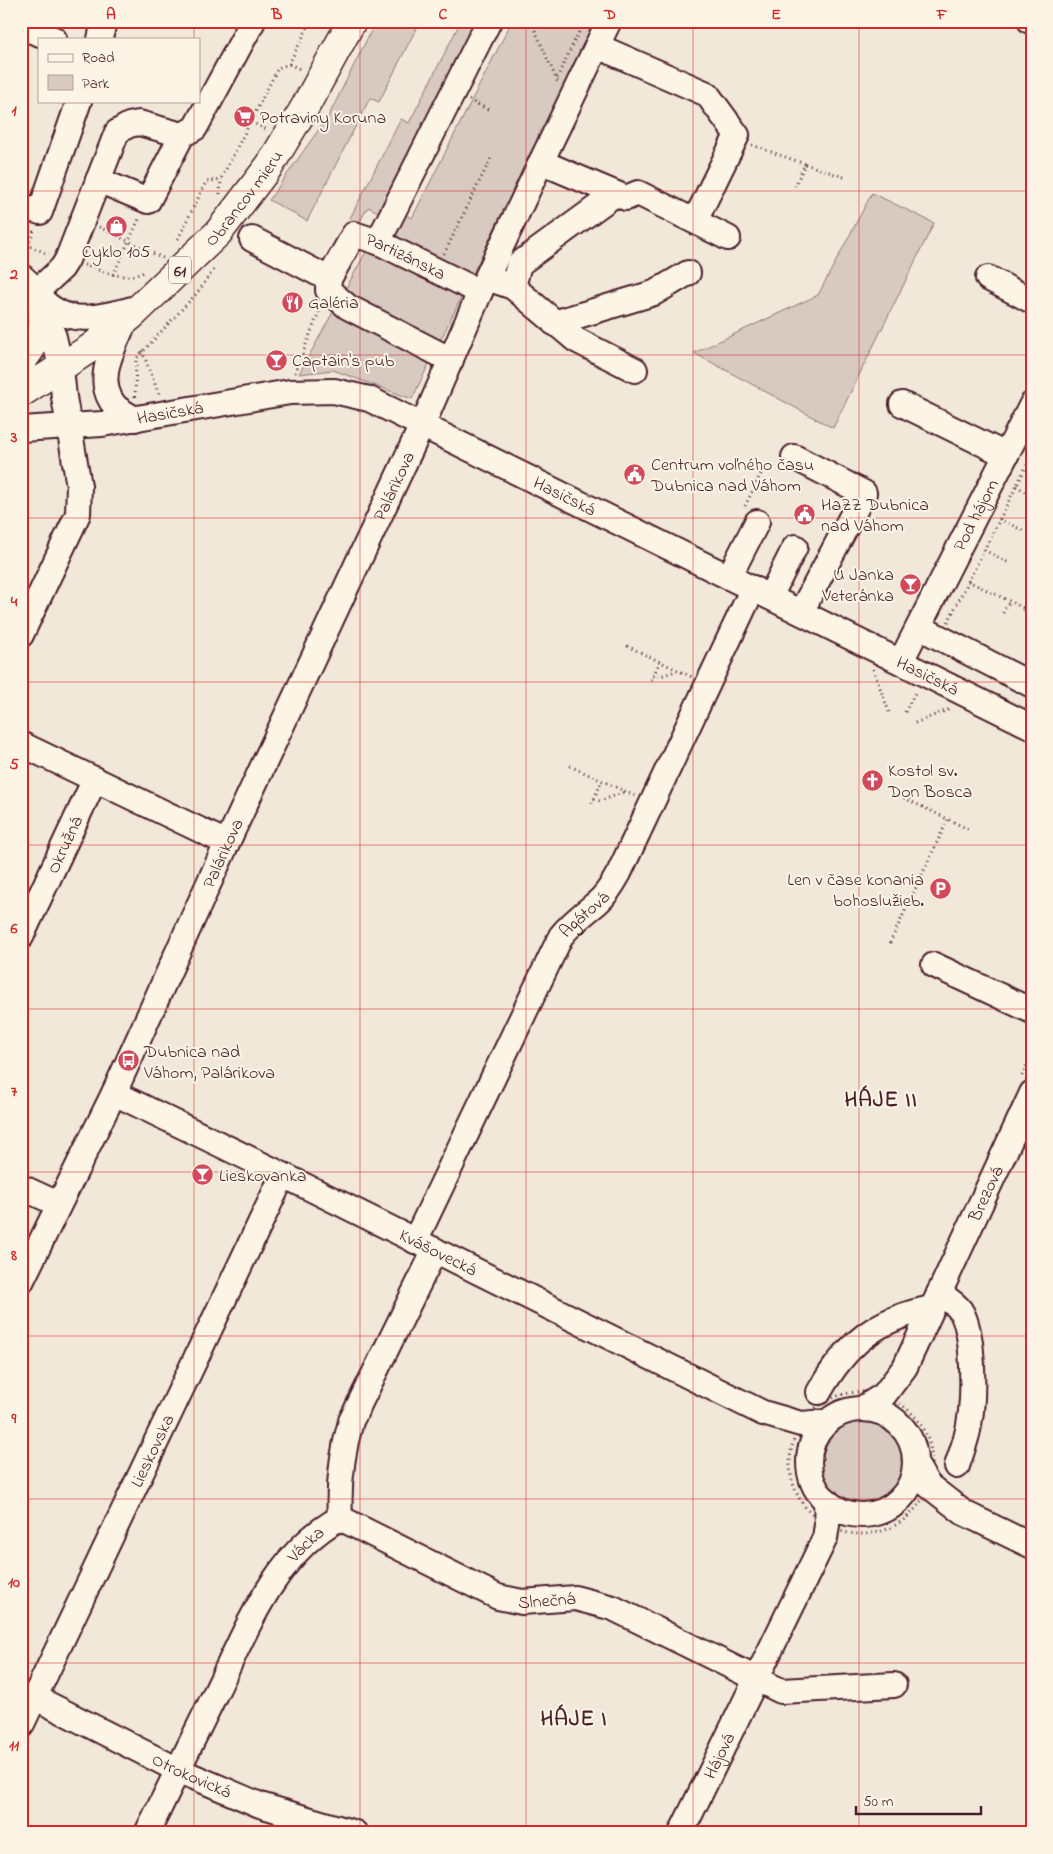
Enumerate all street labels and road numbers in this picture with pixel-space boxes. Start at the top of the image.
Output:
street label: Obrancov mieru [200,146,291,254]
street label: Partizánska [362,228,450,288]
road number: 61 [169,256,191,284]
street label: Hasičská [135,396,205,433]
street label: Palárikova [368,448,423,526]
street label: Hasičská [528,471,599,524]
street label: Pod hájom [948,475,1007,556]
street label: Hasičská [891,651,962,704]
street label: Okružná [41,812,91,879]
street label: Palárikova [197,815,252,893]
street label: Agátová [554,886,617,944]
street label: Brezová [963,1162,1011,1227]
street label: Kvášovecká [394,1223,481,1284]
street label: Lieskovska [125,1411,182,1492]
street label: Vácka [281,1521,331,1570]
street label: Slnečná [517,1587,577,1617]
street label: Hájová [698,1729,743,1784]
street label: Otrokovická [147,1748,235,1806]

